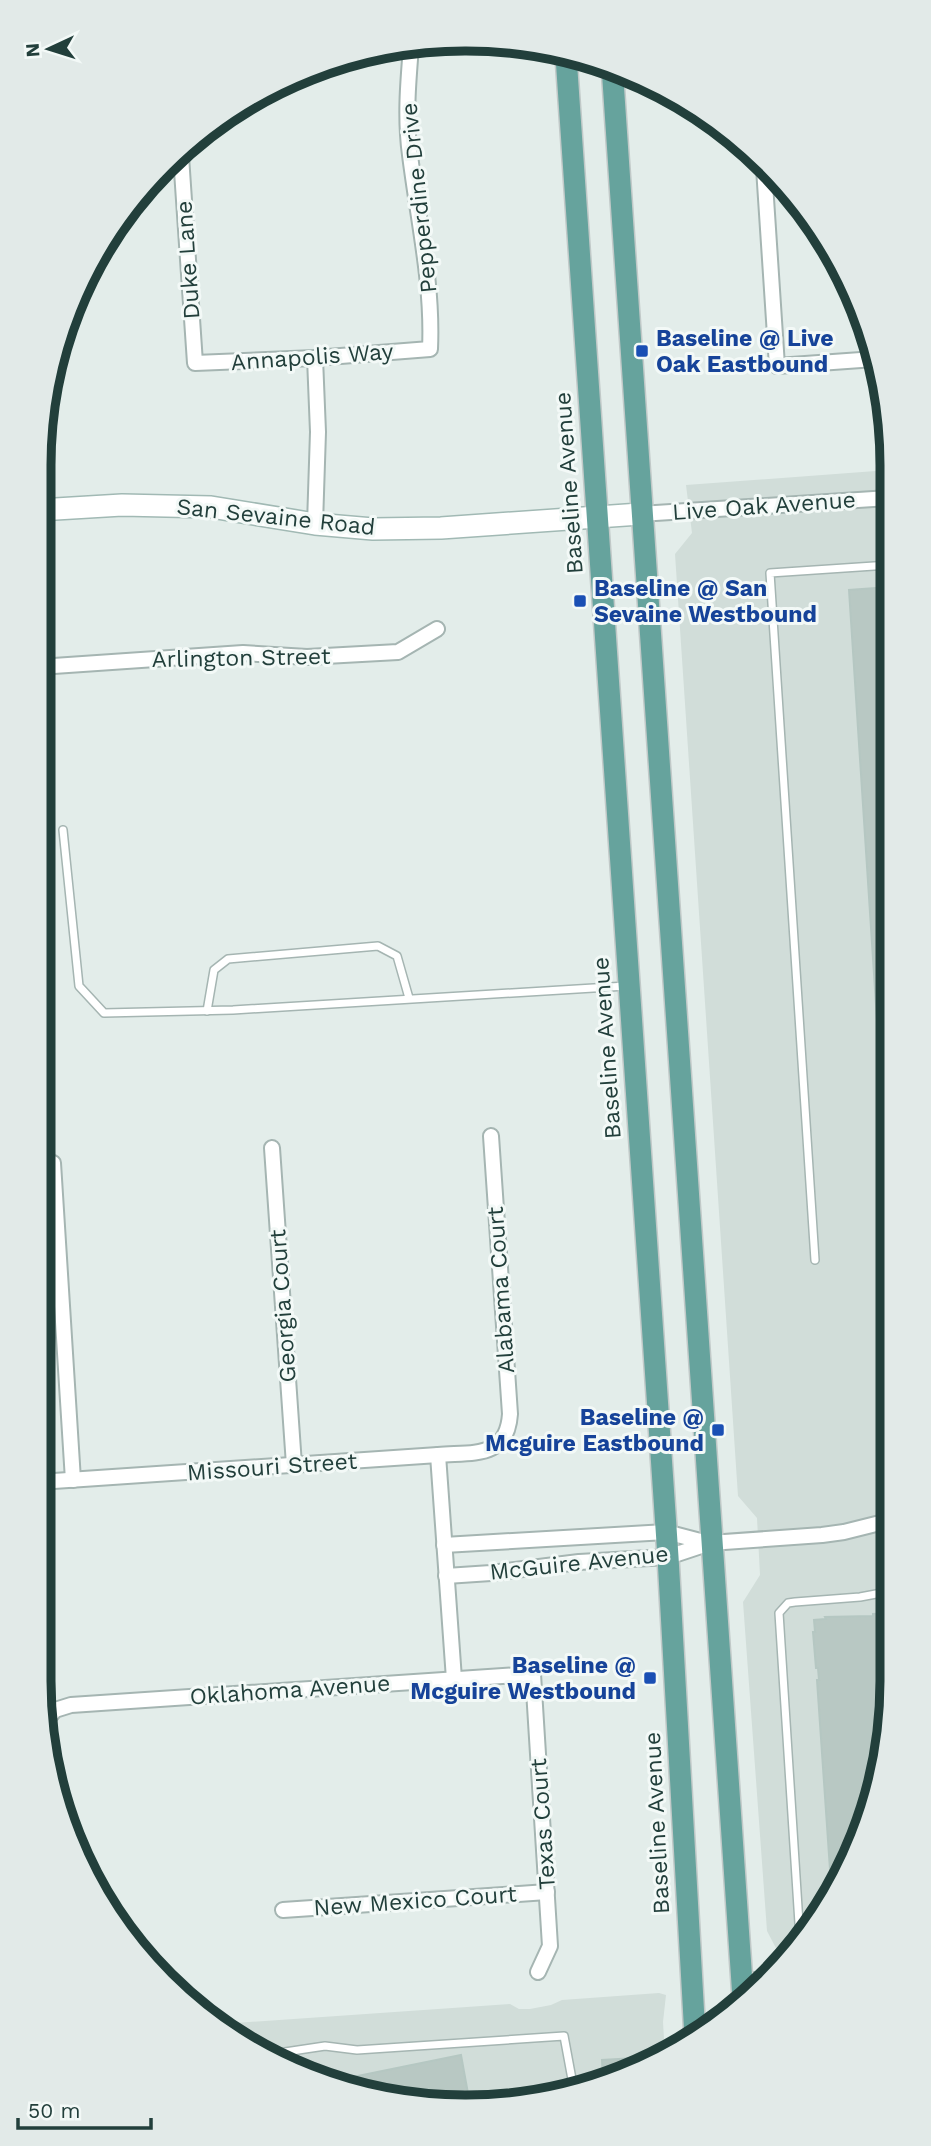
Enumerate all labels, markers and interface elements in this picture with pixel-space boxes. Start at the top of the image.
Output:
north arrow [14,14,84,84]
text: N [21,42,45,58]
street label: Pepperdine Drive [396,101,442,295]
street label: Duke Lane [170,200,206,320]
place label: Baseline @ Live Oak Eastbound [656,325,833,378]
street label: Annapolis Way [230,338,394,376]
marker: Baseline @ Live Oak Eastbound [634,343,650,359]
street label: Baseline Avenue [549,391,589,575]
street label: Live Oak Avenue [671,486,857,526]
street label: San Sevaine Road [175,493,377,541]
place label: Baseline @ San Sevaine Westbound [594,575,817,628]
marker: Baseline @ San Sevaine Westbound [572,593,588,609]
street label: Arlington Street [151,643,331,673]
street label: Baseline Avenue [587,956,627,1140]
street label: Alabama Court [482,1205,520,1374]
street label: Georgia Court [264,1228,302,1383]
place label: Baseline @ Mcguire Eastbound [485,1404,704,1457]
marker: Baseline @ Mcguire Eastbound [710,1422,726,1438]
street label: Missouri Street [186,1448,358,1486]
street label: McGuire Avenue [488,1540,670,1586]
place label: Baseline @ Mcguire Westbound [410,1652,636,1705]
street label: Oklahoma Avenue [189,1670,391,1710]
marker: Baseline @ Mcguire Westbound [642,1670,658,1686]
street label: Baseline Avenue [639,1731,675,1915]
street label: Texas Court [525,1757,561,1890]
street label: New Mexico Court [313,1880,518,1922]
scale bar [18,2086,150,2130]
text: 50 m [28,2098,80,2123]

